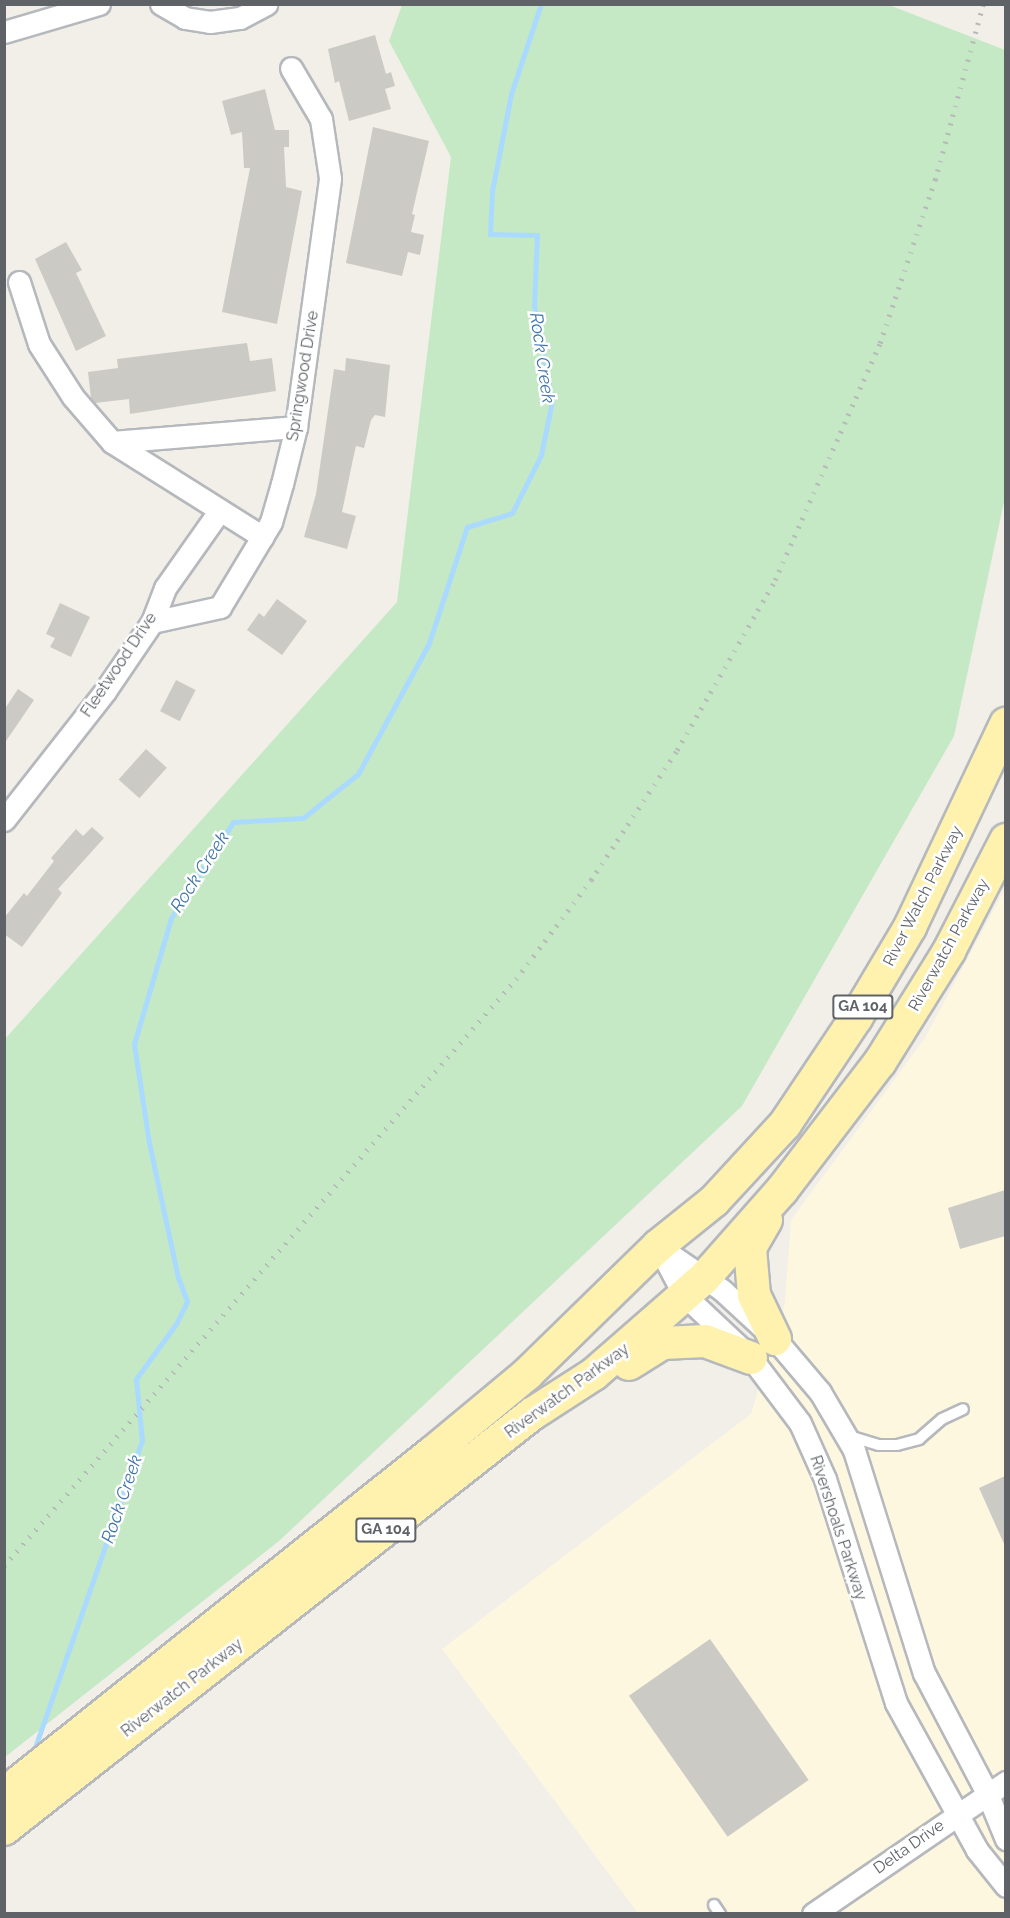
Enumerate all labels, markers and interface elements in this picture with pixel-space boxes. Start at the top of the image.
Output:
street label: Springwood Drive [283,309,323,443]
water label: Rock Creek [525,311,559,405]
street label: Fleetwood Drive [77,609,161,721]
street label: River Watch Parkway [879,822,967,970]
water label: Rock Creek [166,828,234,916]
street label: Riverwatch Parkway [905,875,993,1015]
road number: GA 104 [832,995,894,1019]
street label: Riverwatch Parkway [501,1340,633,1442]
water label: Rock Creek [97,1452,147,1546]
street label: Rivershoals Parkway [806,1453,870,1603]
road number: GA 104 [354,1518,418,1542]
street label: Riverwatch Parkway [118,1635,246,1741]
street label: Delta Drive [870,1816,948,1878]

